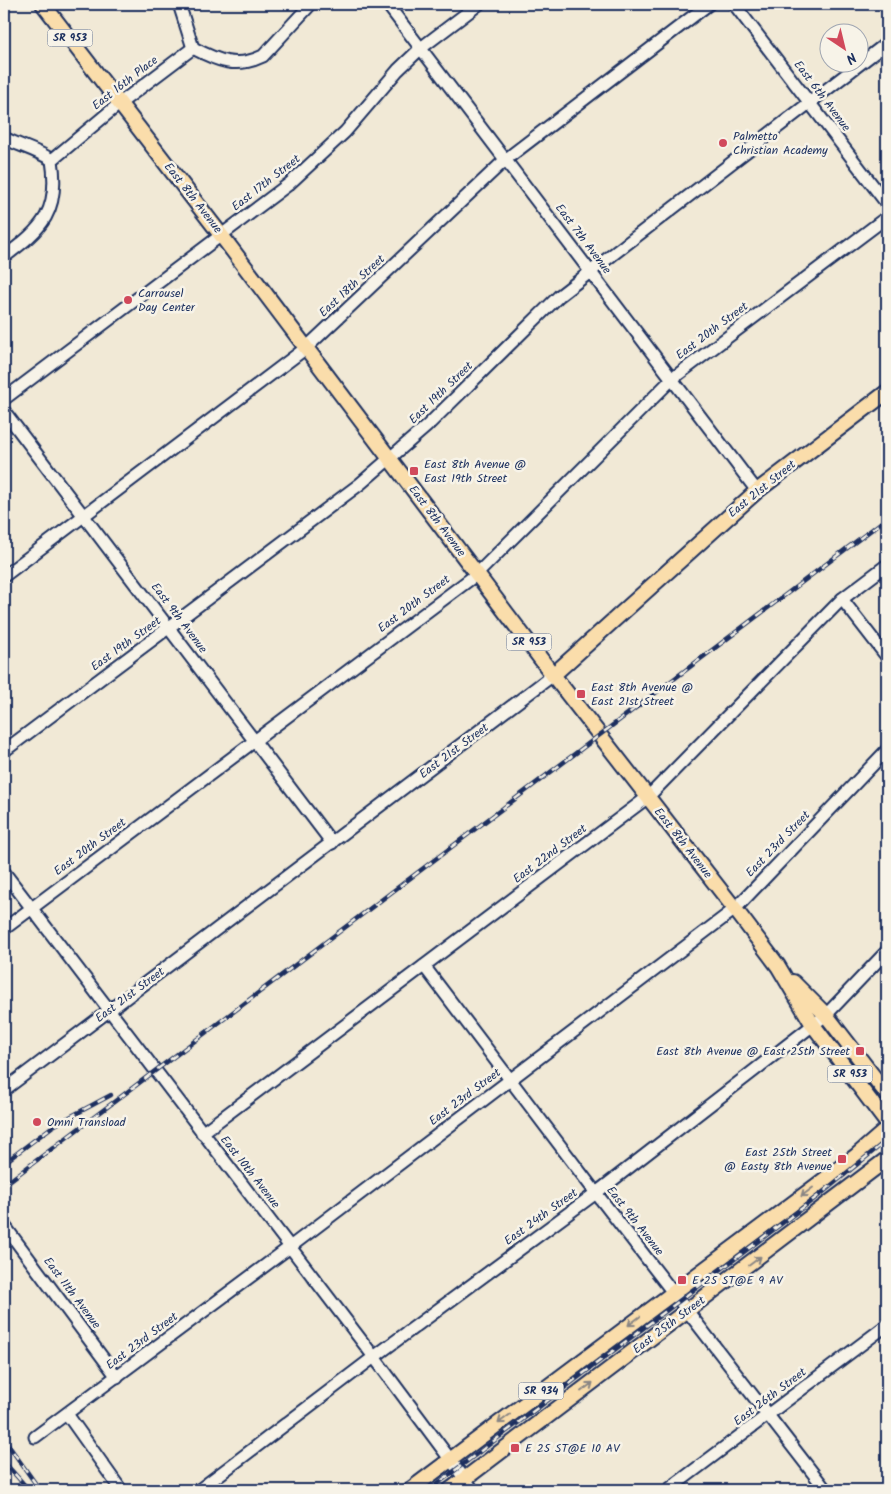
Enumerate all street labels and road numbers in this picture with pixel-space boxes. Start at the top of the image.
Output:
road number: SR 953 [48,29,92,46]
street label: East 16th Place [88,51,163,115]
street label: East 6th Avenue [789,56,856,136]
street label: East 17th Street [228,150,305,216]
street label: East 8th Avenue [159,158,227,238]
street label: East 7th Avenue [550,200,616,279]
street label: East 18th Street [315,250,390,322]
street label: East 20th Street [672,297,753,365]
street label: East 19th Street [404,357,478,429]
street label: East 21st Street [724,455,800,522]
street label: East 8th Avenue [404,481,471,561]
street label: East 20th Street [374,570,455,638]
street label: East 9th Avenue [146,579,212,658]
street label: East 19th Street [87,612,166,676]
road number: SR 953 [506,634,552,650]
street label: East 21st Street [415,718,493,784]
street label: East 8th Avenue [649,803,717,883]
street label: East 23rd Street [741,806,815,882]
street label: East 20th Street [50,813,131,881]
street label: East 22nd Street [509,819,591,888]
street label: East 21st Street [91,962,169,1028]
street label: East 23rd Street [425,1063,505,1131]
road number: SR 953 [828,1066,872,1082]
street label: East 10th Avenue [215,1131,285,1213]
street label: East 9th Avenue [602,1182,669,1261]
street label: East 24th Street [500,1184,582,1250]
street label: East 11th Avenue [39,1253,106,1334]
street label: East 25th Street [629,1291,710,1359]
street label: East 23rd Street [102,1307,182,1375]
street label: East 26th Street [729,1363,811,1431]
road number: SR 934 [518,1382,564,1400]

